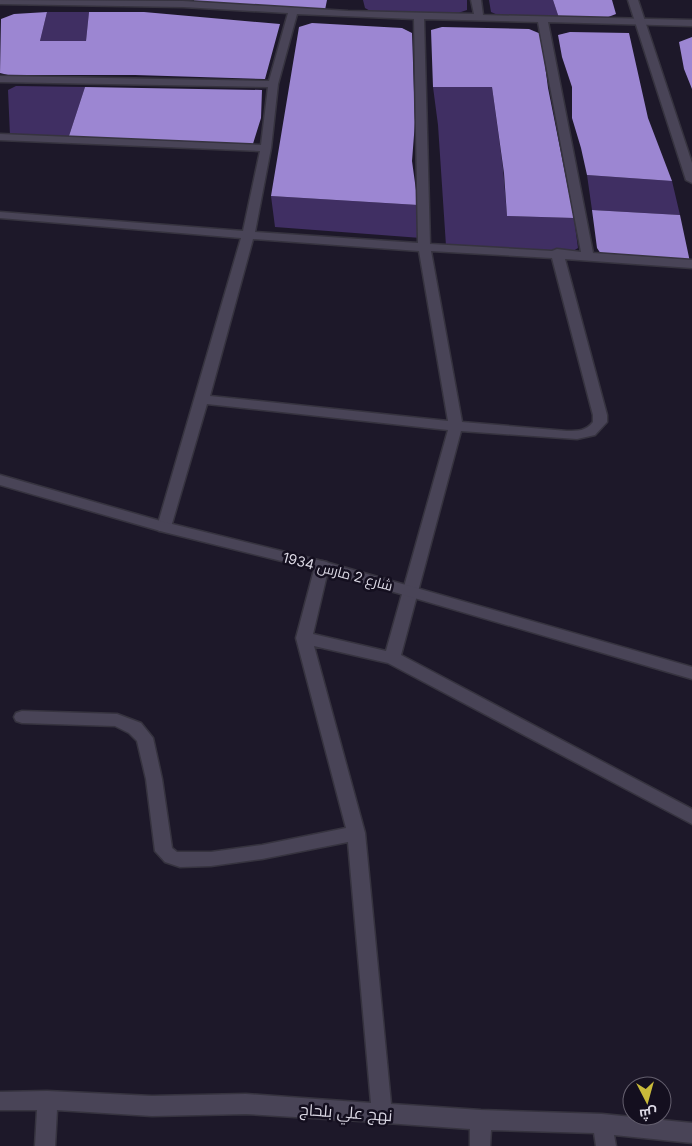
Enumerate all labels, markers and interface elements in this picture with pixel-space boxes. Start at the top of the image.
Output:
street label: شارع 2 مارس 1934 [281,548,395,595]
north arrow [622,1076,672,1126]
street label: نهج علي بلحاج [299,1099,393,1129]
text: ش [638,1104,658,1124]

